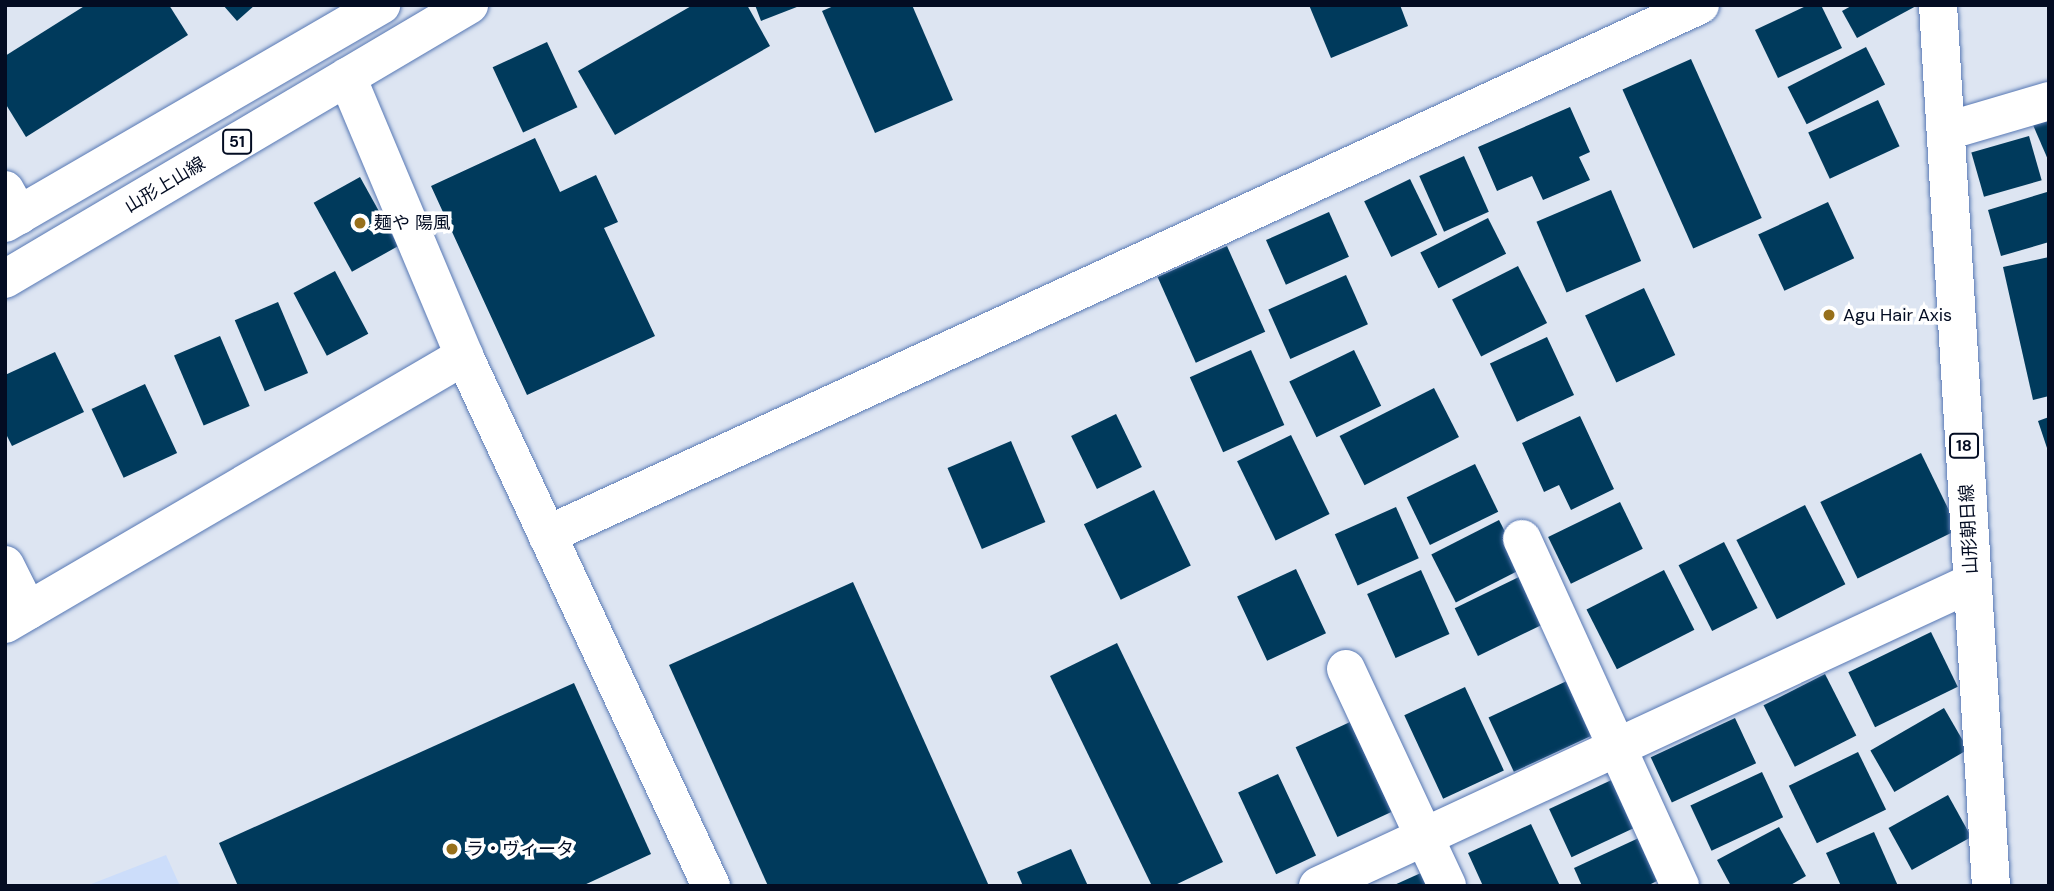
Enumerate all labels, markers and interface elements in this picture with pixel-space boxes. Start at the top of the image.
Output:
road number: 51 [221,130,253,154]
street label: 山形上山線 [121,153,209,217]
place label: 麺や 陽風 [374,212,451,234]
marker: 麺や 陽風 [352,215,368,231]
place label: Agu Hair Axis [1843,304,1952,326]
marker: Agu Hair Axis [1821,307,1837,323]
road number: 18 [1948,434,1980,458]
street label: 山形朝日線 [1956,483,1982,575]
place label: ラ・ヴィータ [466,838,574,860]
marker: ラ・ヴィータ [444,841,460,857]

